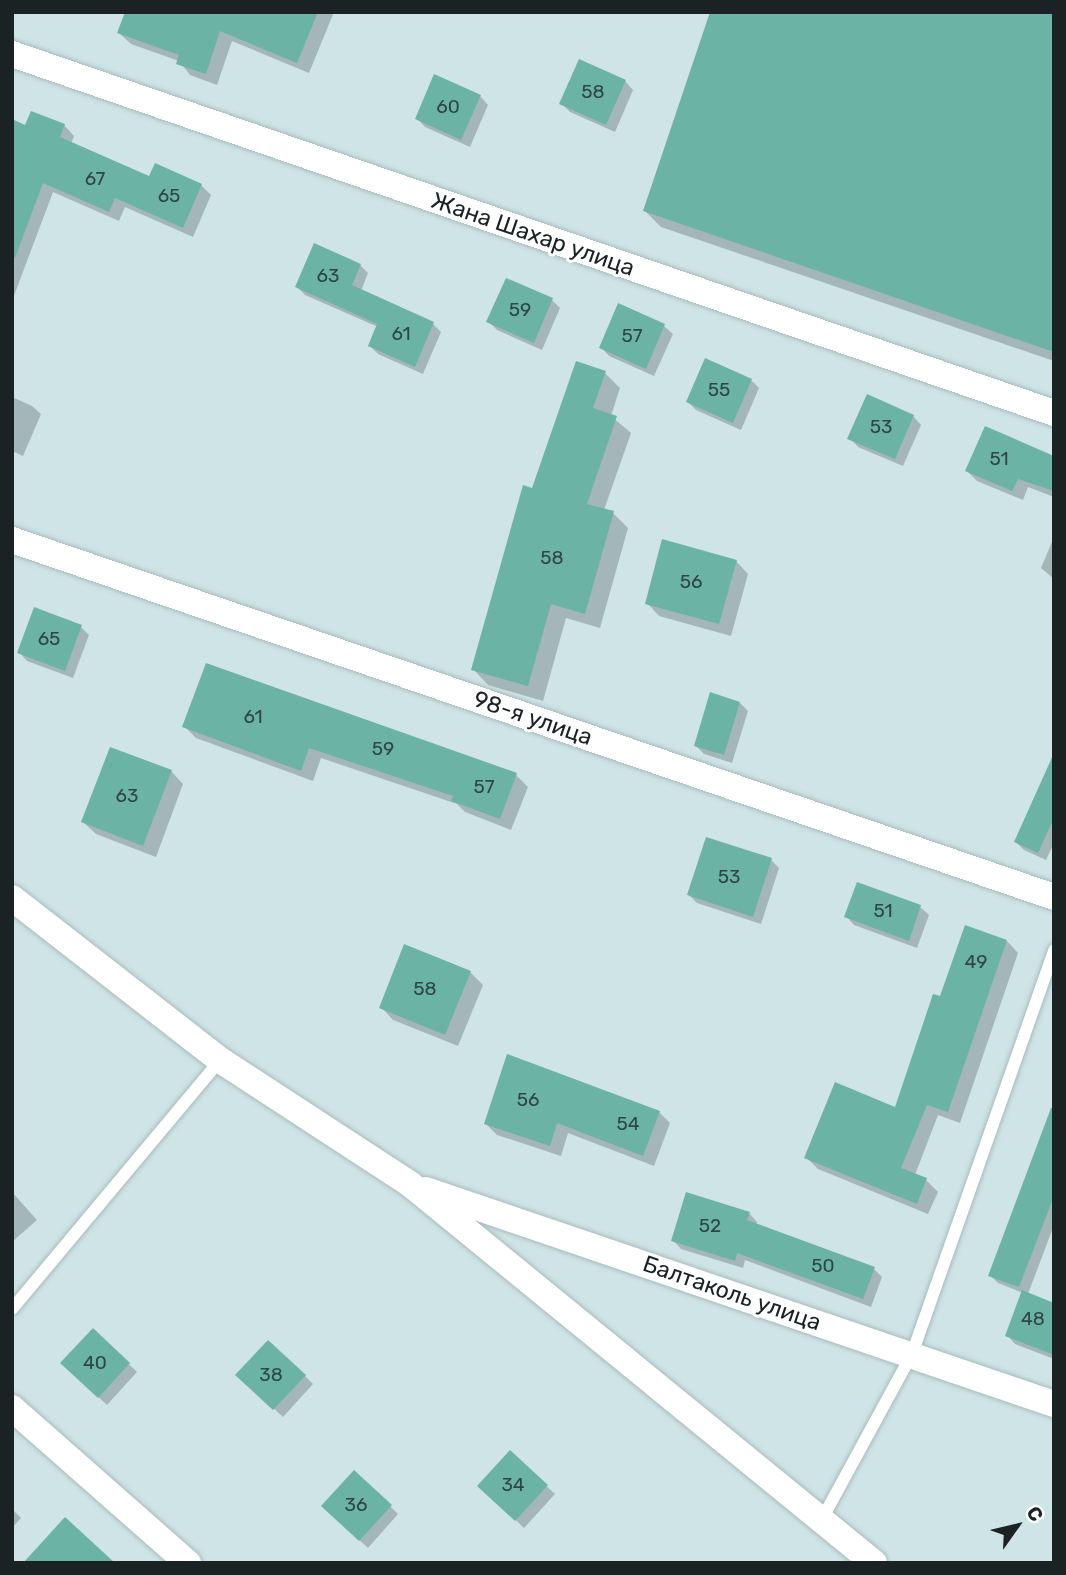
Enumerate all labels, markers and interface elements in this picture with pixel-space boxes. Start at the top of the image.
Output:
house number: 58 [581,81,605,103]
house number: 60 [436,96,460,118]
house number: 67 [85,168,105,190]
house number: 65 [158,185,180,207]
street label: Жана Шахар улица [428,186,638,282]
house number: 63 [317,265,339,287]
house number: 59 [509,299,531,321]
house number: 61 [391,323,411,345]
house number: 57 [621,325,643,347]
house number: 55 [708,379,730,401]
house number: 53 [870,416,892,438]
house number: 51 [989,448,1009,470]
house number: 58 [540,547,564,569]
house number: 56 [680,571,702,593]
house number: 65 [38,628,60,650]
street label: 98-я улица [470,685,596,751]
house number: 61 [243,706,263,728]
house number: 59 [372,738,394,760]
house number: 57 [473,776,495,798]
house number: 63 [116,785,138,807]
house number: 53 [718,866,740,888]
house number: 51 [873,900,893,922]
house number: 49 [965,951,987,973]
house number: 58 [413,978,437,1000]
house number: 56 [517,1089,539,1111]
house number: 54 [616,1113,640,1135]
house number: 52 [699,1215,721,1237]
street label: Балтаколь улица [639,1250,825,1336]
house number: 50 [811,1255,835,1277]
house number: 48 [1021,1308,1045,1330]
house number: 40 [83,1352,107,1374]
house number: 38 [259,1364,283,1386]
house number: 34 [501,1474,525,1496]
north arrow [982,1491,1052,1561]
house number: 36 [345,1494,367,1516]
text: С [1022,1502,1048,1526]

